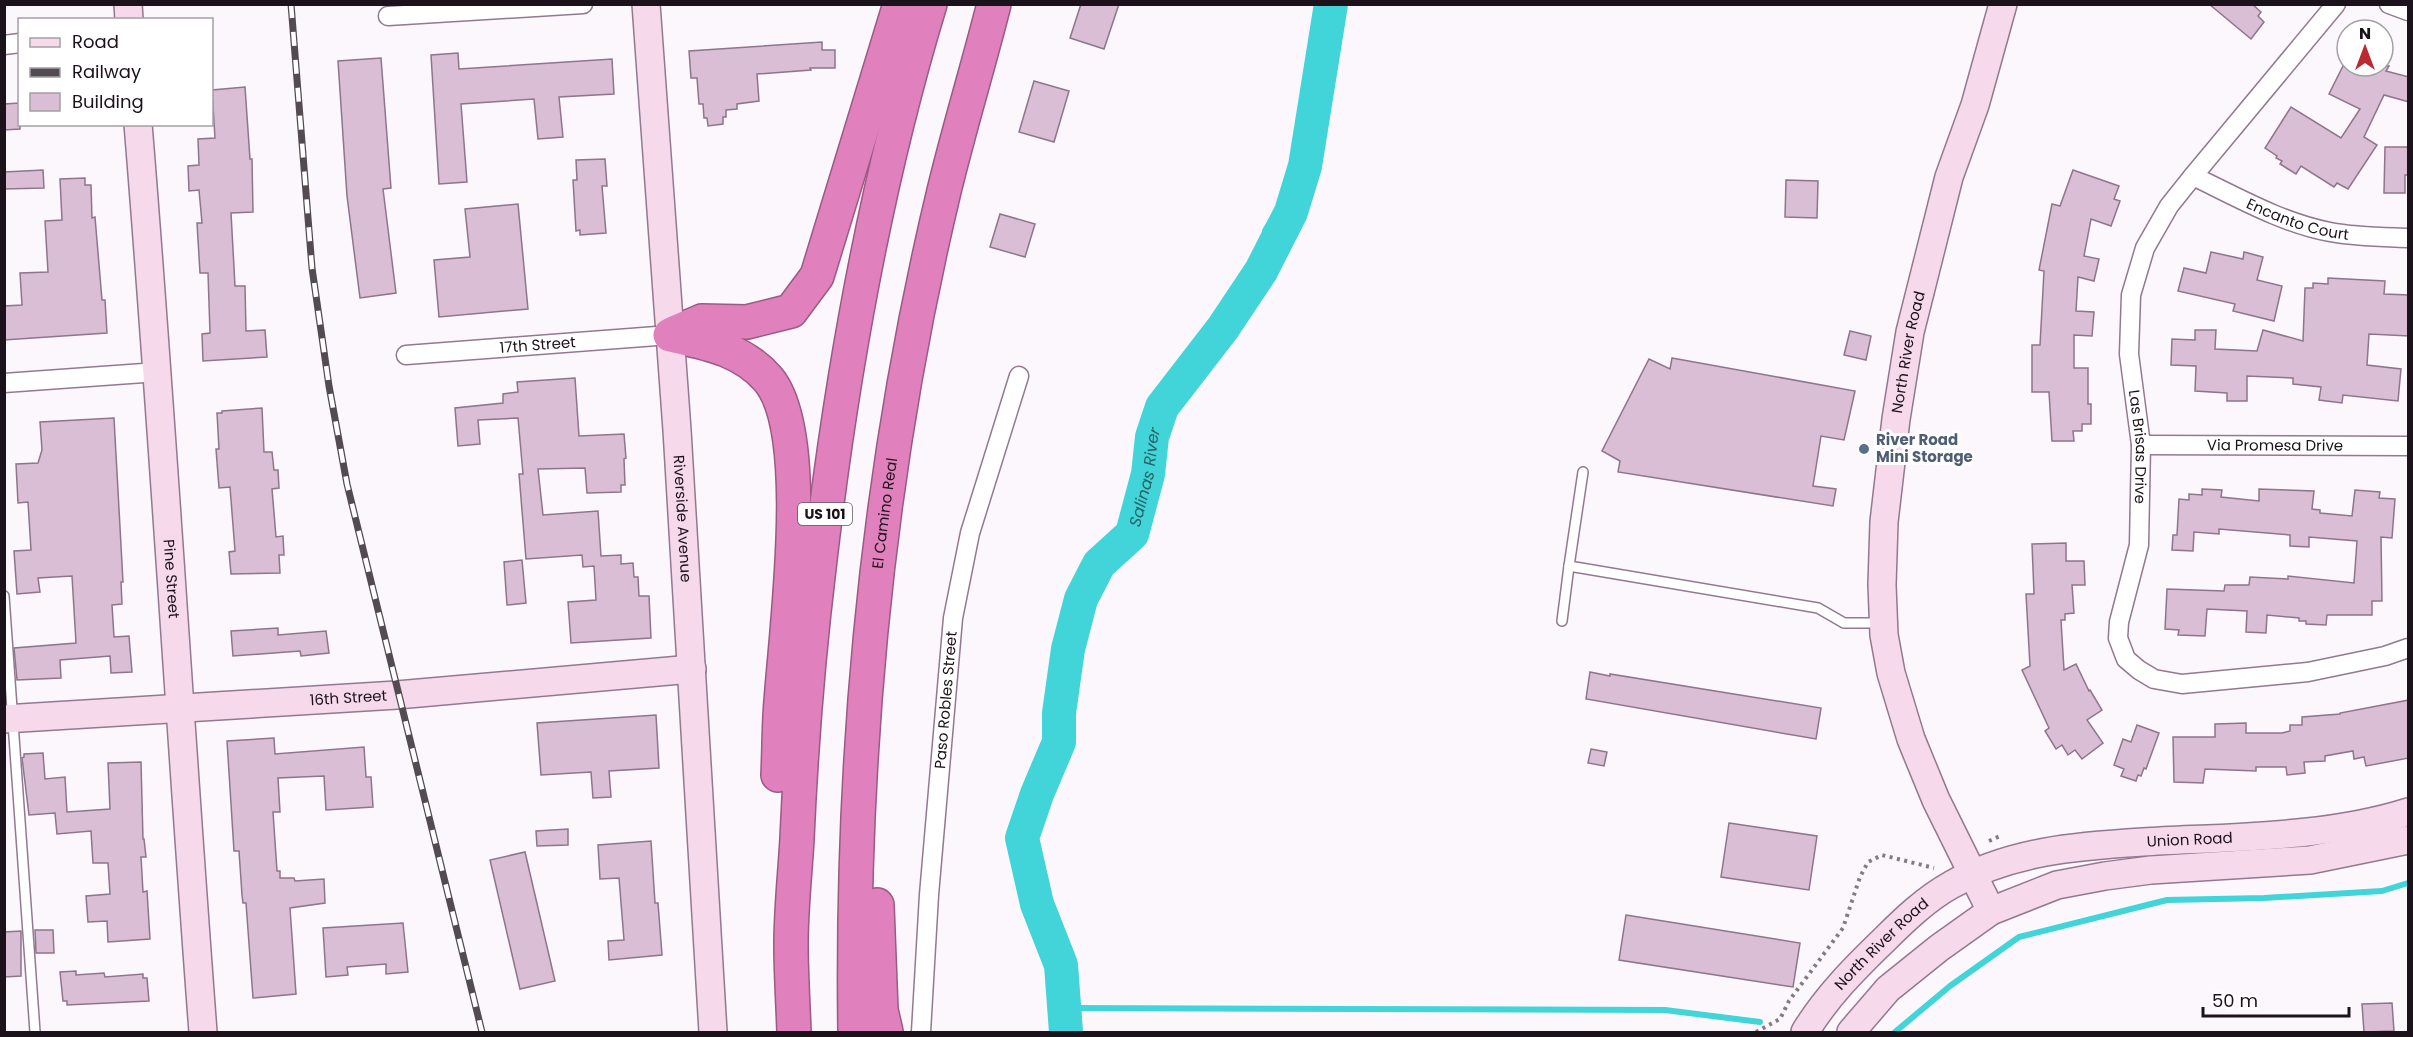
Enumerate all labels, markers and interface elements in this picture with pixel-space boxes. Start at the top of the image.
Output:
legend [18,18,213,126]
north arrow [2335,18,2395,78]
text: N [2359,22,2371,45]
text: Road [72,29,119,54]
text: Railway [72,59,141,84]
text: Building [72,89,144,114]
street label: Encanto Court [2243,193,2350,245]
street label: North River Road [1886,289,1930,415]
street label: 17th Street [499,331,576,358]
street label: Las Brisas Drive [2124,388,2152,504]
water label: Salinas River [1123,424,1167,529]
place label: River Road Mini Storage [1876,429,1973,467]
street label: Via Promesa Drive [2207,434,2343,456]
marker: River Road Mini Storage [1857,442,1871,456]
street label: Riverside Avenue [669,454,697,583]
street label: El Camino Real [867,456,902,570]
road number: US 101 [798,503,852,525]
street label: Pine Street [159,538,185,619]
street label: Paso Robles Street [929,630,962,770]
street label: 16th Street [309,685,388,710]
street label: Union Road [2146,827,2233,852]
street label: North River Road [1829,893,1933,994]
scale bar [2203,980,2348,1018]
text: 50 m [2212,988,2258,1013]

